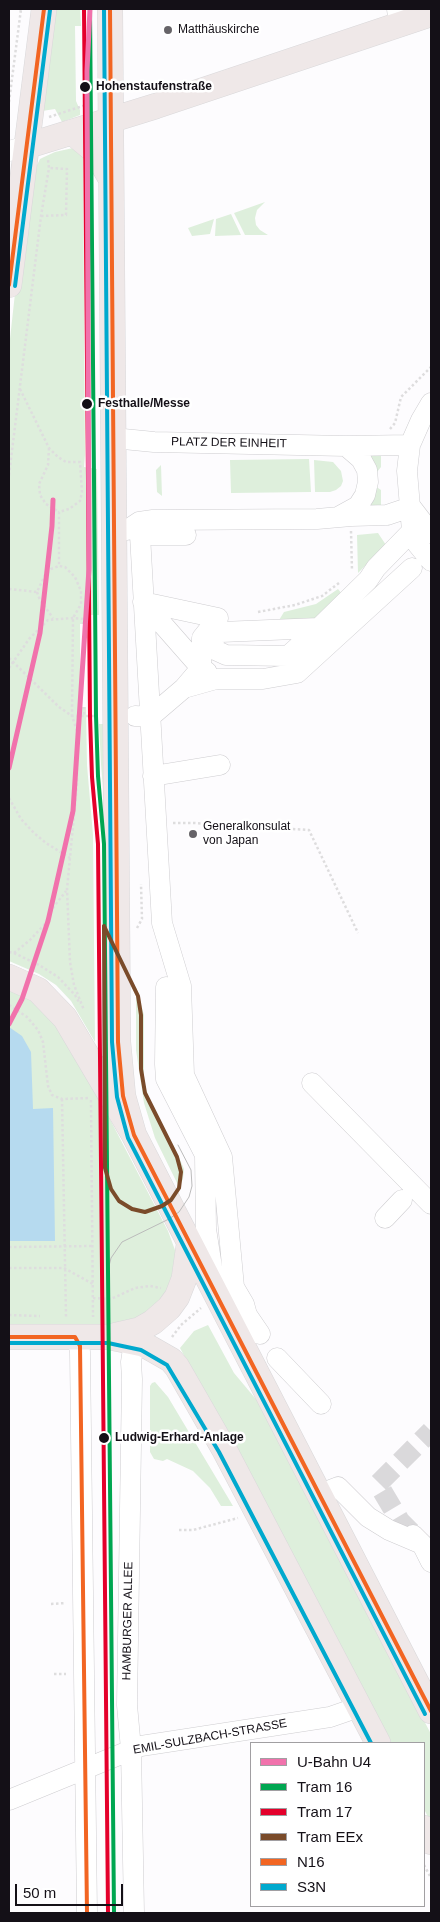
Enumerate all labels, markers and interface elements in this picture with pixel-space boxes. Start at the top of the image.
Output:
place label: Matthäuskirche [178,23,259,37]
marker: Matthäuskirche [162,24,174,36]
marker: Hohenstaufenstraße [78,80,92,94]
place label: Hohenstaufenstraße [96,80,212,94]
marker: Festhalle/Messe [80,397,94,411]
place label: Festhalle/Messe [98,397,190,411]
street label: PLATZ DER EINHEIT [171,435,287,451]
place label: Generalkonsulat von Japan [203,820,290,848]
marker: Generalkonsulat von Japan [187,828,199,840]
marker: Ludwig-Erhard-Anlage [97,1431,111,1445]
place label: Ludwig-Erhard-Anlage [115,1431,244,1445]
street label: HAMBURGER ALLEE [120,1562,136,1680]
street label: EMIL-SULZBACH-STRASSE [132,1716,288,1758]
legend [250,1742,425,1907]
text: U-Bahn U4 [297,1753,371,1770]
text: Tram 16 [297,1778,352,1795]
text: Tram 17 [297,1803,352,1820]
text: Tram EEx [297,1828,363,1845]
text: N16 [297,1853,325,1870]
scale bar [18,1874,125,1906]
text: S3N [297,1878,326,1895]
text: 50 m [23,1884,56,1901]

